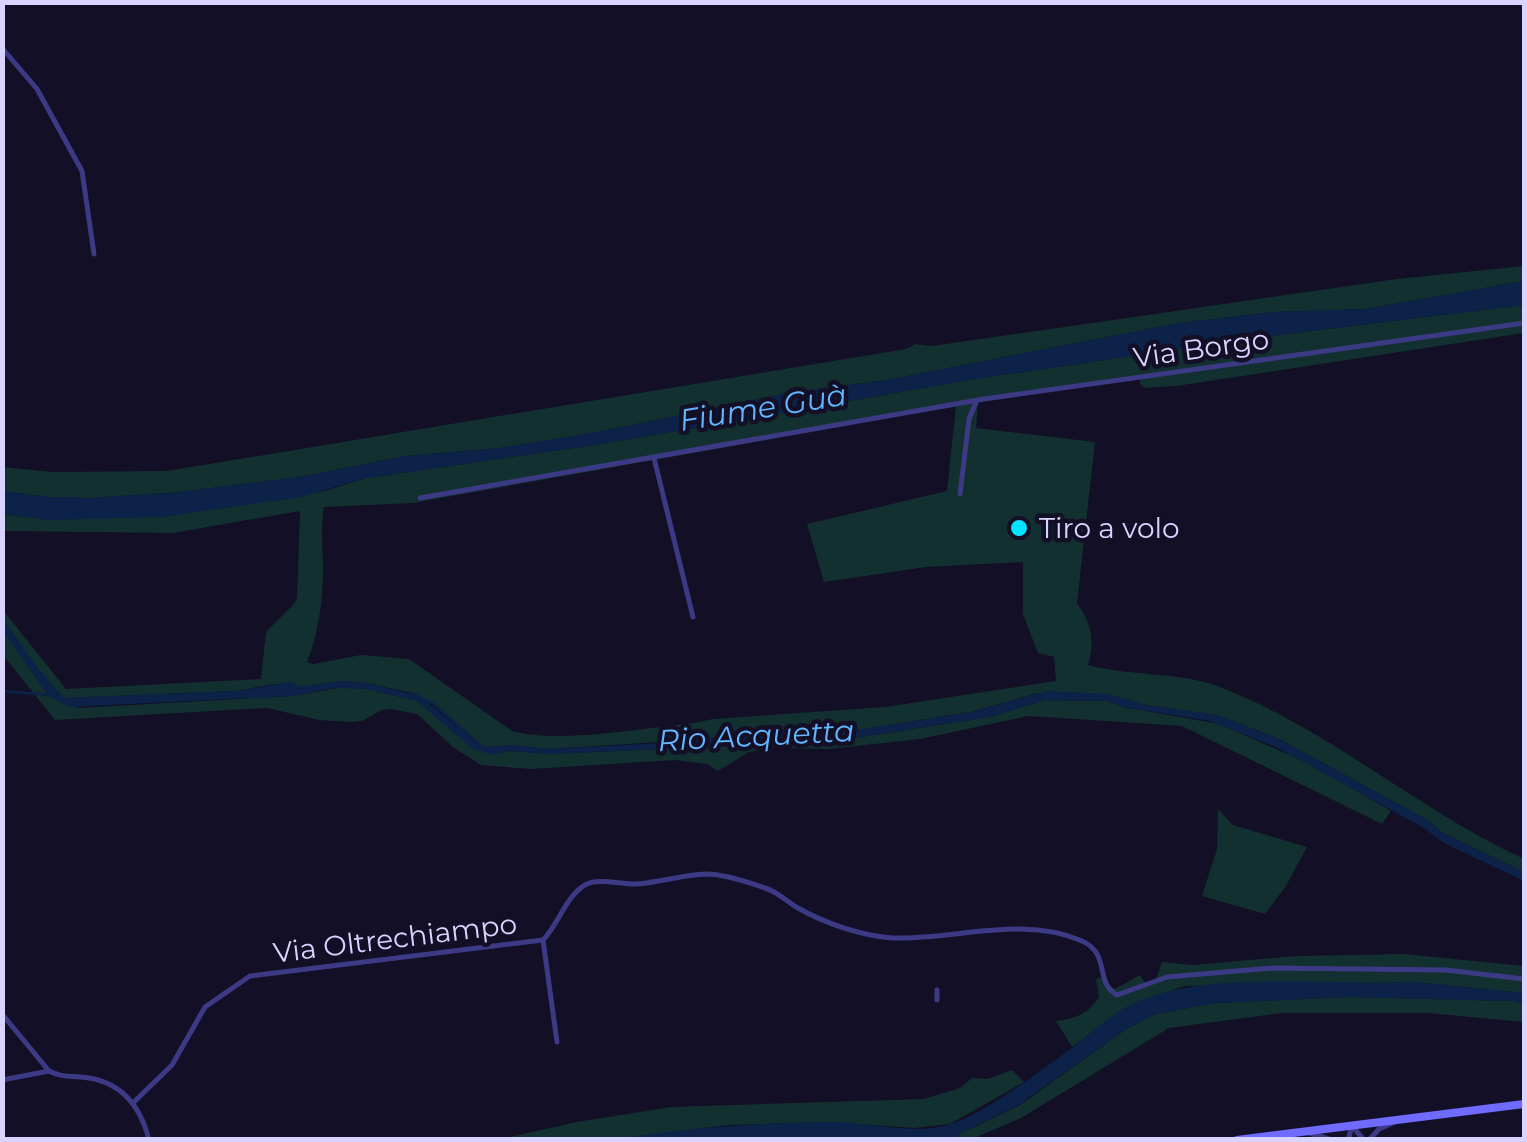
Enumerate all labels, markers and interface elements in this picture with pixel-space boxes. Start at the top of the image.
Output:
street label: Via Borgo [1131,322,1271,374]
water label: Fiume Guà [677,376,849,439]
place label: Tiro a volo [1039,511,1180,545]
marker: Tiro a volo [1008,517,1030,539]
water label: Rio Acquetta [657,712,855,759]
street label: Via Oltrechiampo [271,906,519,970]

